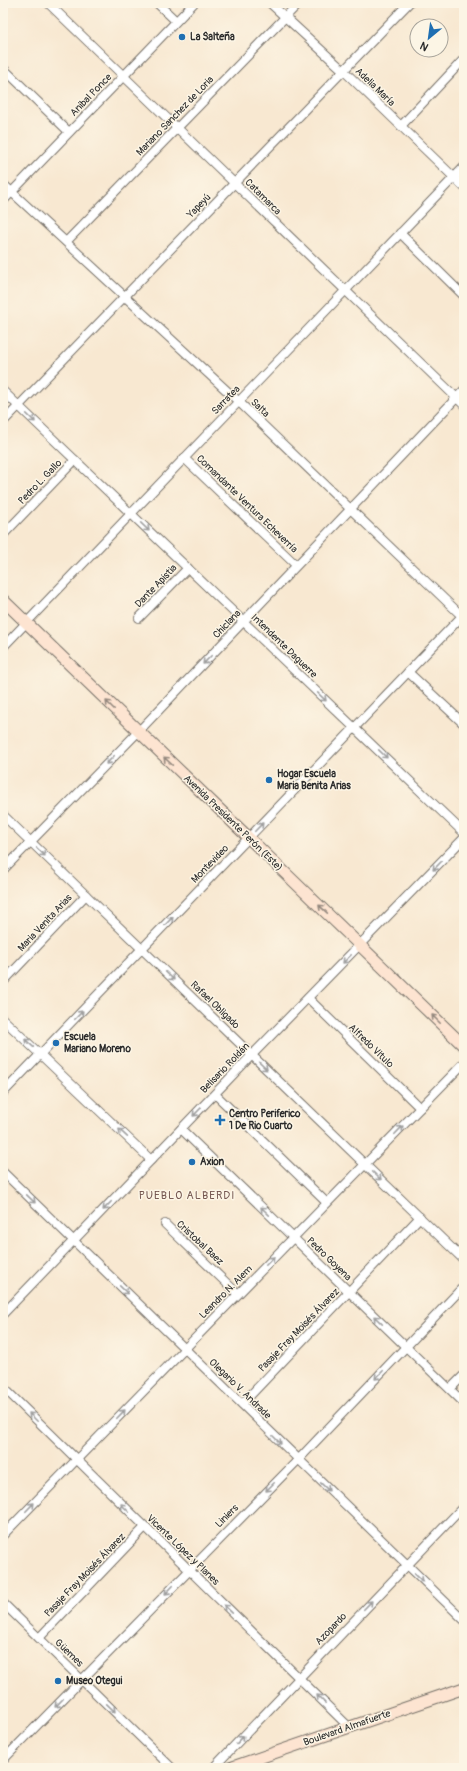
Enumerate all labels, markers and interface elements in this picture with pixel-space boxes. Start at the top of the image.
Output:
north arrow [409,18,449,58]
place label: La Salteña [190,31,235,43]
marker: La Salteña [177,32,187,42]
text: N [417,39,431,54]
street label: Adelia María [353,65,397,109]
street label: Anibal Ponce [68,71,114,119]
street label: Mariano Sanchez de Loria [134,73,216,158]
street label: Catamarca [242,176,284,218]
street label: Yapeyú [184,191,213,221]
street label: Sarratea [209,383,243,417]
street label: Salta [248,396,272,420]
one-way arrow [26,413,36,423]
street label: Comandante Ventura Echeverría [194,453,300,556]
street label: Pedro L. Gallo [16,457,65,507]
one-way arrow [140,523,150,532]
street label: Dante Apistia [132,562,180,610]
street label: Chiclana [211,607,244,641]
street label: Intendente Daguerre [249,611,320,681]
one-way arrow [202,655,211,665]
one-way arrow [317,692,327,701]
one-way arrow [105,700,115,710]
one-way arrow [377,750,388,759]
one-way arrow [105,755,115,765]
one-way arrow [163,756,173,766]
place label: Hogar Escuela Maria Benita Arias [277,768,351,792]
street label: Avenida Presidente Perón (Este) [181,772,285,874]
marker: Hogar Escuela Maria Benita Arias [264,775,274,785]
one-way arrow [254,822,264,832]
street label: Montevideo [189,842,232,886]
one-way arrow [36,847,46,856]
one-way arrow [432,861,442,871]
street label: Maria Venita Arias [15,891,75,954]
one-way arrow [318,904,328,914]
one-way arrow [164,916,174,926]
one-way arrow [342,954,352,964]
one-way arrow [165,971,175,981]
street label: Rafael Obligado [188,979,242,1032]
one-way arrow [74,1010,84,1020]
one-way arrow [431,1014,441,1024]
street label: Alfredo Vitulo [346,1022,396,1071]
place label: Escuela Mariano Moreno [64,1031,131,1055]
marker: Escuela Mariano Moreno [51,1038,61,1048]
one-way arrow [23,1039,34,1048]
street label: Belisario Roldán [198,1040,252,1096]
one-way arrow [258,1061,268,1071]
one-way arrow [192,1107,202,1117]
place label: Centro Periferico 1 De Rio Cuarto [229,1108,301,1132]
marker: Centro Periferico 1 De Rio Cuarto [214,1114,226,1126]
one-way arrow [394,1125,404,1135]
one-way arrow [118,1128,128,1138]
place label: Axion [200,1156,225,1168]
marker: Axion [187,1157,197,1167]
one-way arrow [372,1171,382,1181]
district label: PUEBLO ALBERDI [139,1189,235,1202]
one-way arrow [26,1195,36,1204]
one-way arrow [102,1201,112,1211]
one-way arrow [260,1206,270,1216]
street label: Cristobal Baez [174,1218,226,1268]
street label: Pedro Goyena [304,1235,354,1284]
one-way arrow [265,1256,275,1266]
street label: Leandro N. Alem [197,1263,255,1321]
one-way arrow [119,1285,129,1295]
street label: Pasaje Fray Moisés Álvarez [255,1285,342,1374]
one-way arrow [373,1315,383,1325]
street label: Olegario V. Andrade [206,1356,274,1422]
one-way arrow [374,1370,384,1380]
one-way arrow [116,1409,126,1419]
one-way arrow [28,1412,38,1422]
one-way arrow [272,1435,282,1444]
one-way arrow [265,1482,275,1492]
one-way arrow [320,1482,330,1492]
one-way arrow [25,1502,35,1512]
street label: Liniers [213,1502,241,1530]
one-way arrow [120,1503,130,1513]
street label: Vicente López y Planes [144,1512,222,1588]
street label: Pasaje Fray Moisés Álvarez [41,1530,128,1619]
one-way arrow [414,1573,424,1582]
one-way arrow [164,1585,174,1595]
one-way arrow [363,1600,373,1610]
one-way arrow [223,1604,233,1613]
street label: Azopardo [313,1610,350,1648]
street label: Güemes [52,1637,86,1670]
place label: Museo Otegui [66,1675,123,1687]
marker: Museo Otegui [53,1676,63,1686]
one-way arrow [316,1694,326,1704]
one-way arrow [54,1698,64,1708]
one-way arrow [106,1703,116,1713]
street label: Boulevard Almafuerte [302,1707,392,1749]
one-way arrow [235,1734,244,1745]

